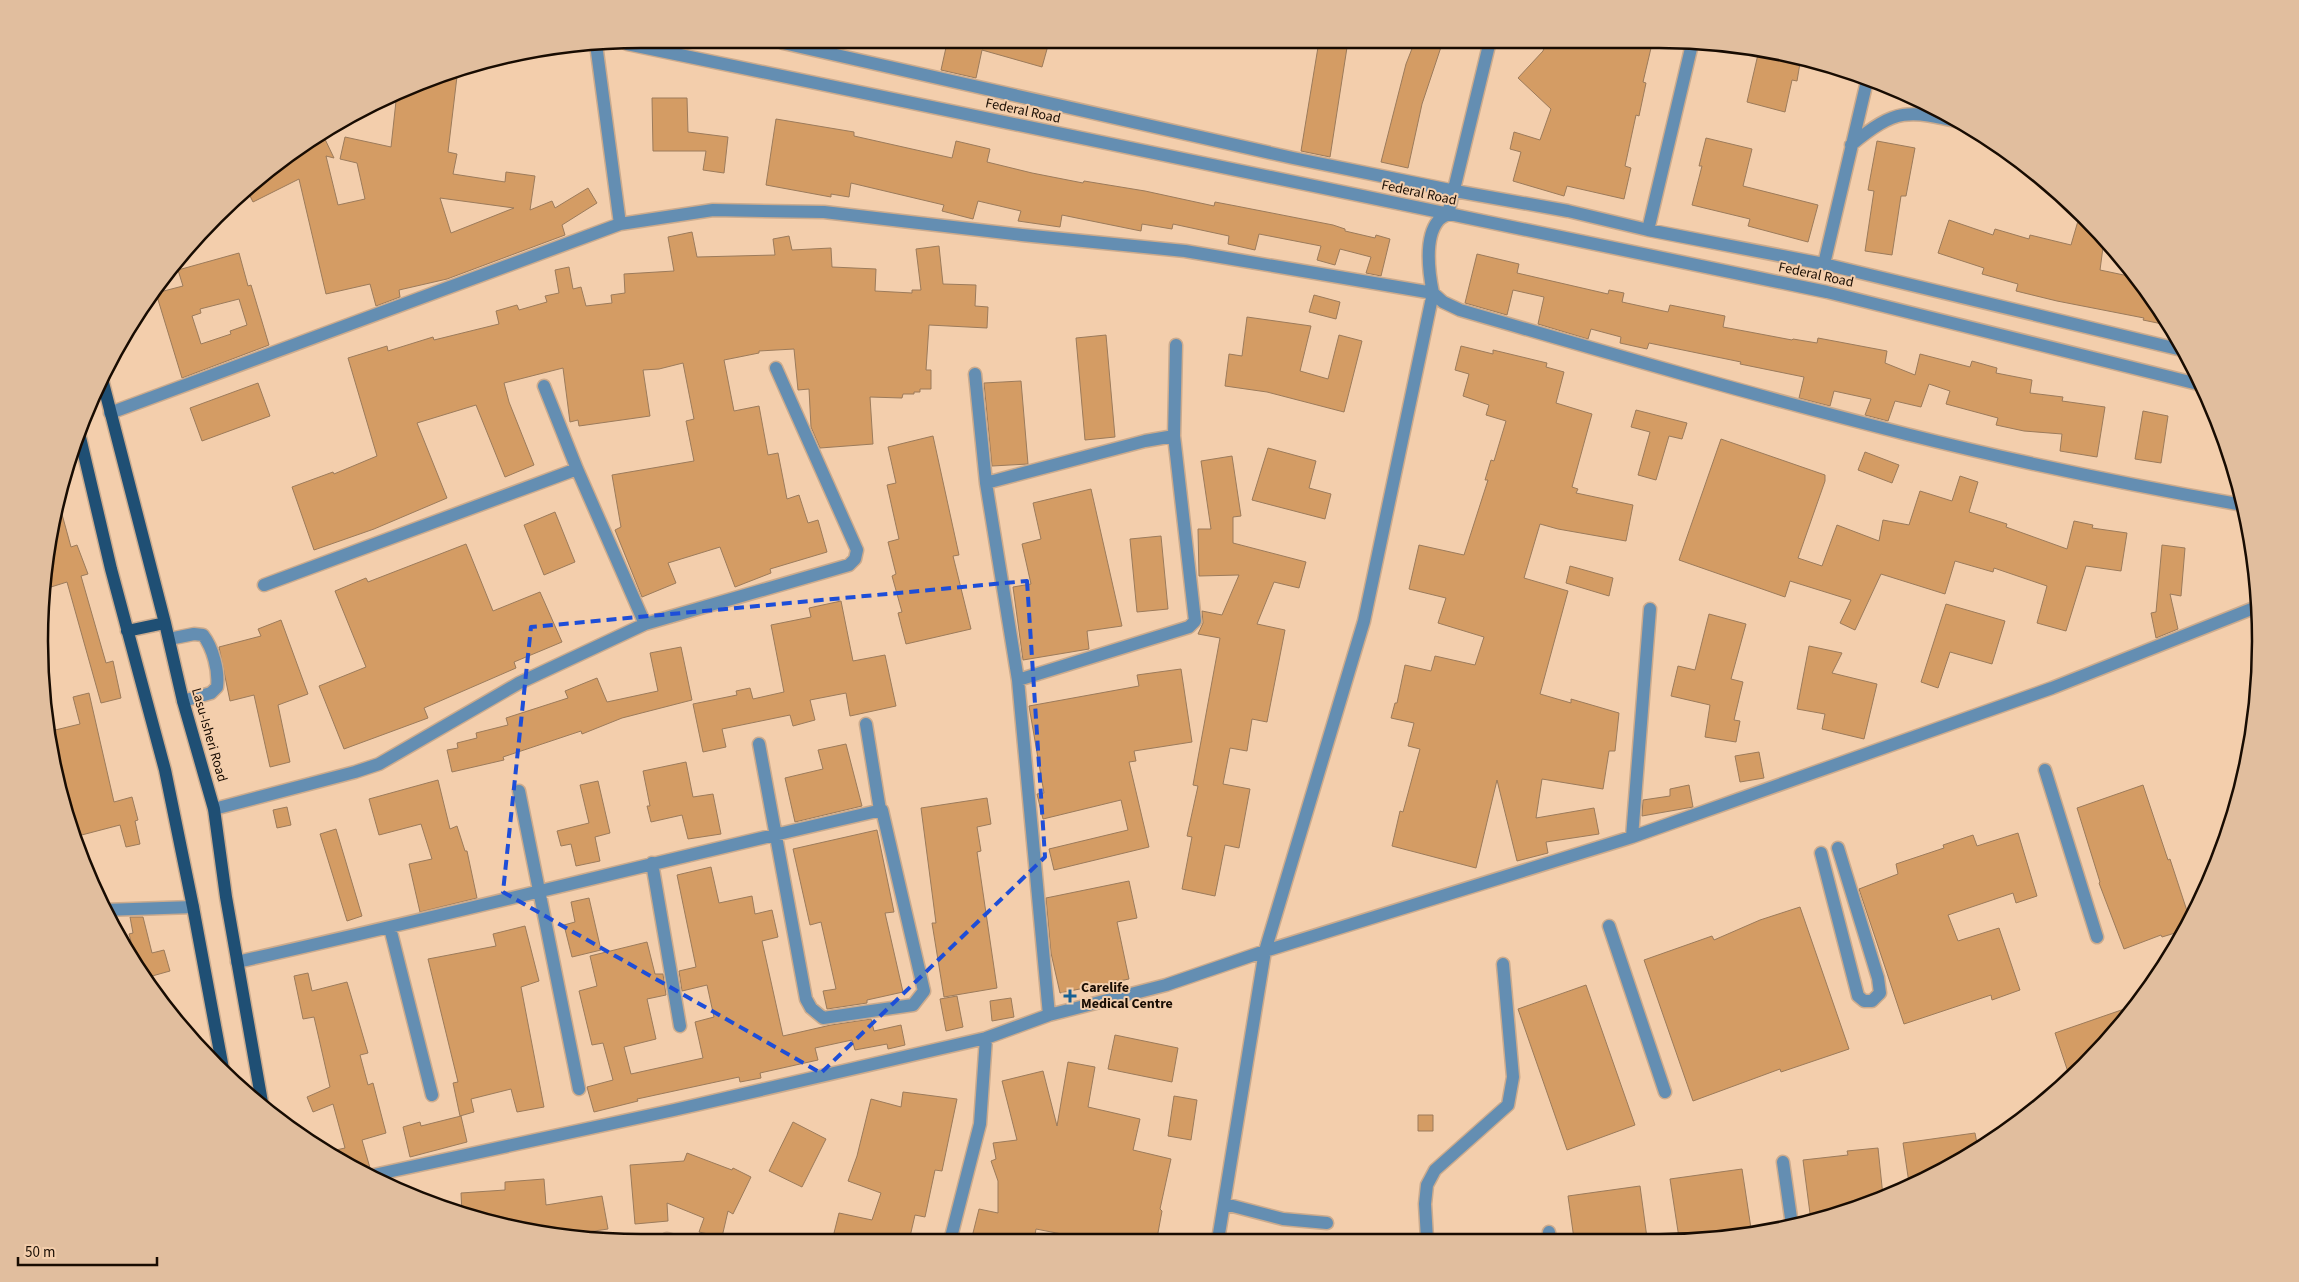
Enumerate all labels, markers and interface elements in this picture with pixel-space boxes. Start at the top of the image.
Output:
street label: Federal Road [984,93,1062,129]
street label: Federal Road [1380,175,1458,211]
street label: Federal Road [1777,257,1855,293]
street label: Lasu-Isheri Road [186,686,232,784]
place label: Carelife Medical Centre [1081,978,1173,1014]
marker: Carelife Medical Centre [1063,989,1077,1003]
scale bar [18,1234,156,1266]
text: 50 m [25,1242,55,1263]

